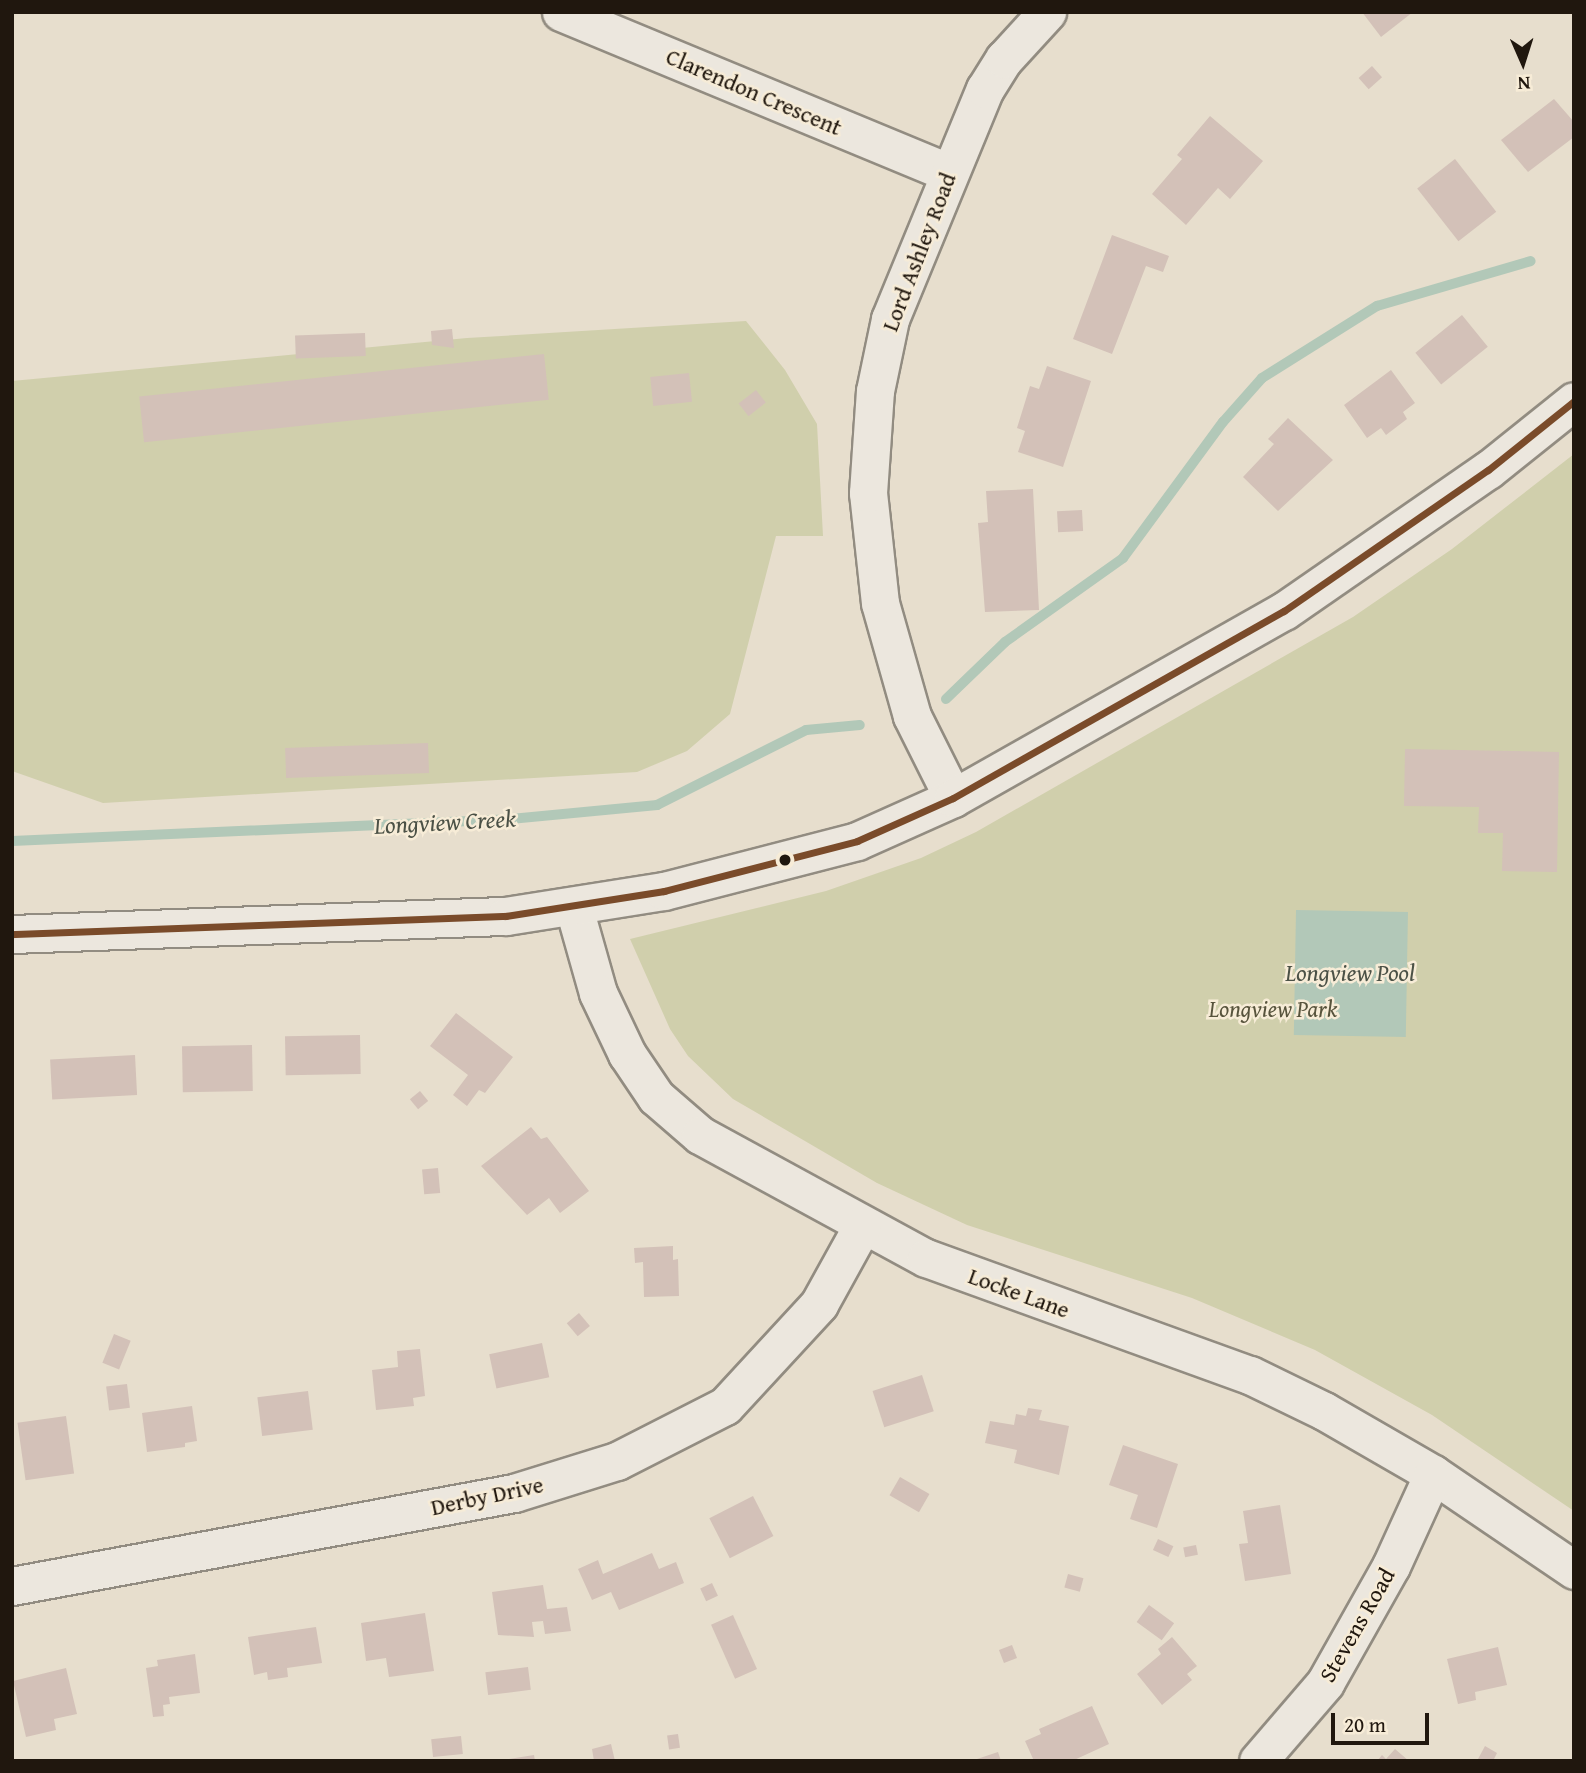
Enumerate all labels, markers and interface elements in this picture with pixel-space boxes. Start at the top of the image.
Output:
north arrow [1488,28,1558,98]
street label: Clarendon Crescent [662,43,846,141]
text: N [1517,70,1531,98]
street label: Lord Ashley Road [876,169,962,335]
water label: Longview Creek [373,804,517,840]
unlabelled marker [778,853,792,867]
water label: Longview Pool [1285,959,1415,987]
park label: Longview Park [1209,995,1337,1023]
street label: Locke Lane [965,1262,1073,1324]
street label: Derby Drive [428,1471,546,1521]
street label: Stevens Road [1313,1563,1401,1687]
scale bar [1334,1700,1432,1744]
text: 20 m [1344,1709,1386,1740]

